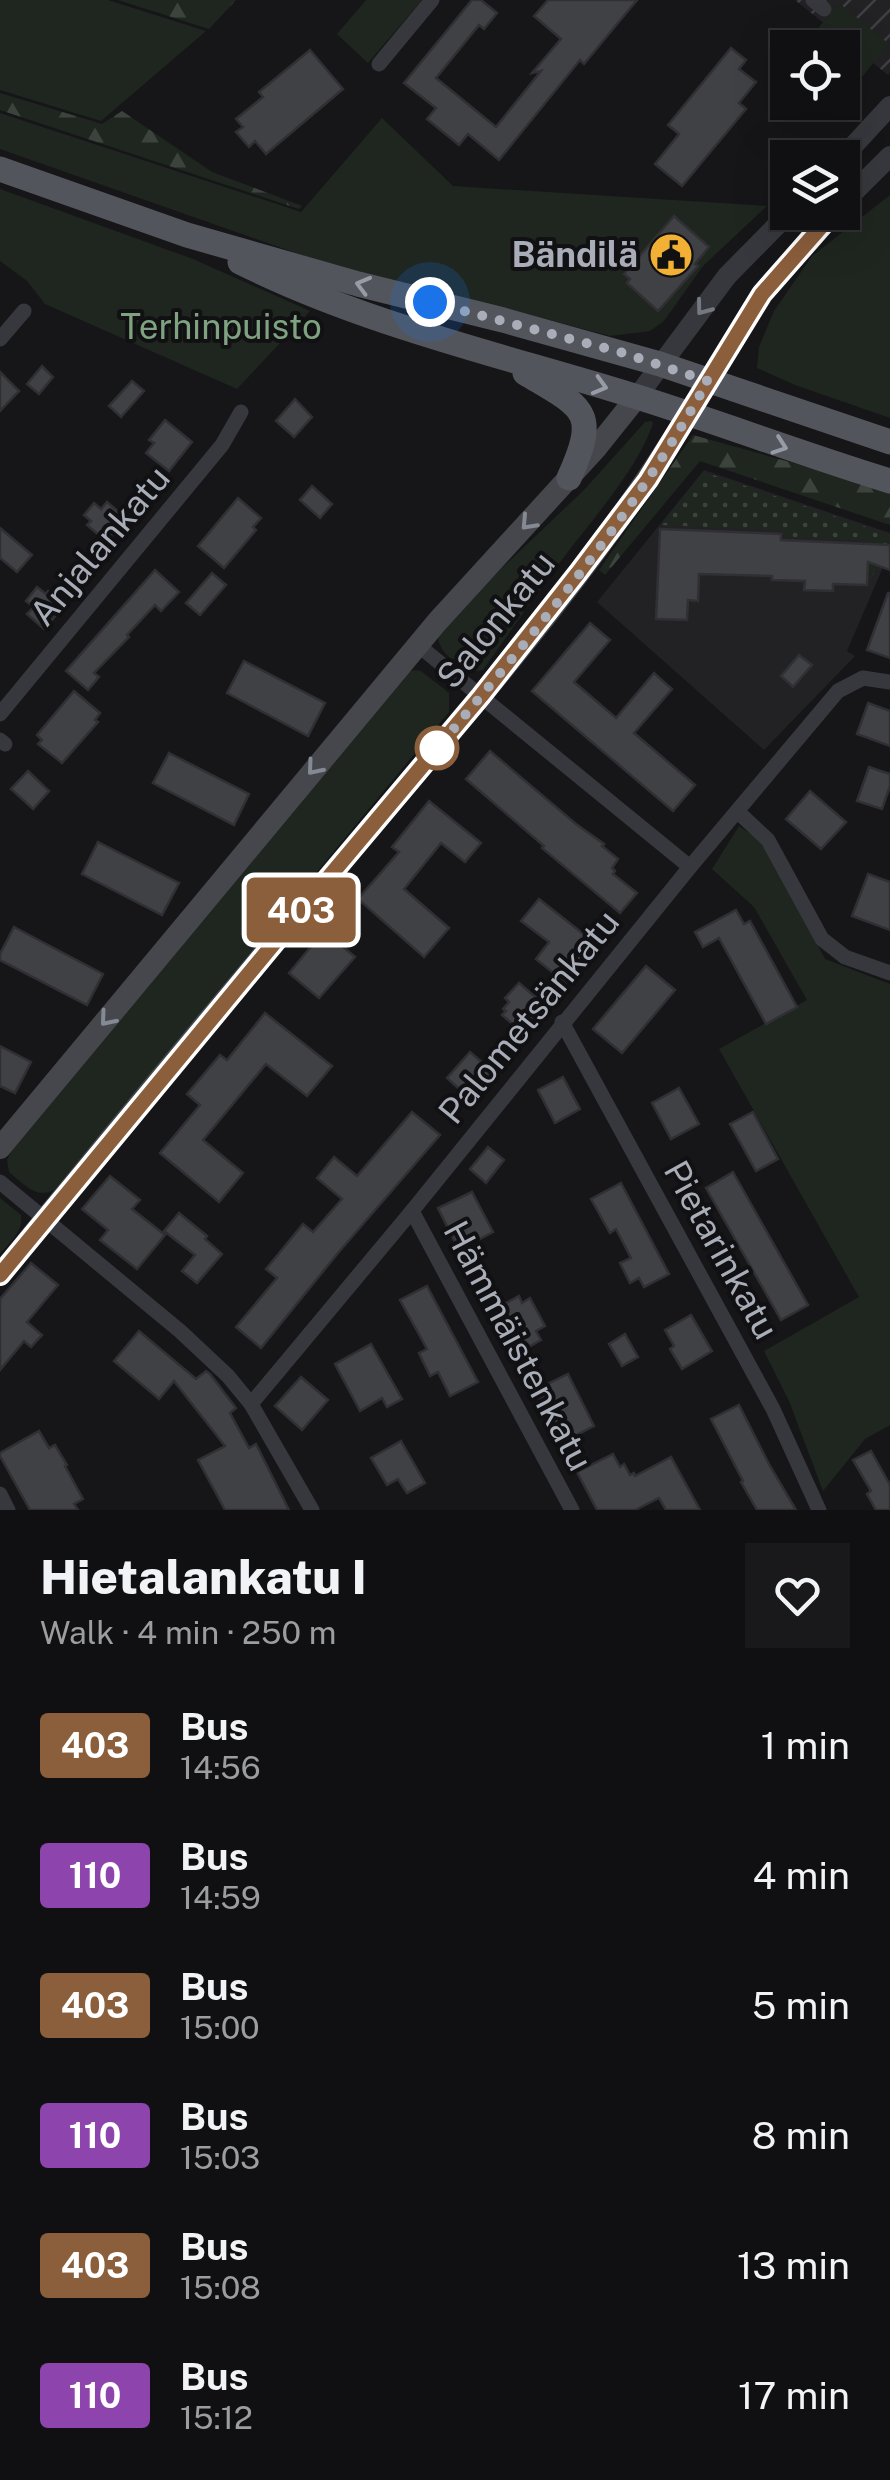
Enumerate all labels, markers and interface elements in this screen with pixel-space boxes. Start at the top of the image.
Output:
map controls [770,30,860,230]
button: locate [770,30,860,120]
button: layers [770,140,860,230]
public building icon: Bändilä [648,232,694,278]
place label: Bändilä [511,234,638,275]
one-way arrow [355,275,372,296]
your location [405,277,455,327]
one-way arrow [698,296,715,314]
park label: Terhinpuisto [120,306,322,347]
one-way arrow [591,374,608,395]
one-way arrow [771,435,788,455]
street label: Anjalankatu [21,458,178,634]
one-way arrow [521,512,539,530]
street label: Salonkatu [428,543,563,696]
unlabelled marker [416,727,458,769]
one-way arrow [308,757,326,775]
line badge: 403 [244,878,358,942]
text: 403 [267,890,335,931]
street label: Palometsänkatu [430,902,627,1132]
one-way arrow [101,1007,119,1025]
street label: Pietarinkatu [656,1154,787,1346]
street label: Hämmäistenkatu [435,1214,601,1477]
button: heart [745,1543,850,1648]
text: Hietalankatu I [40,1548,367,1605]
text: Walk · 4 min · 250 m [40,1614,336,1651]
text: Bus [180,1704,249,1749]
text: 1 min [761,1723,850,1768]
text: 403 [61,1725,129,1766]
text: 14:56 [180,1749,261,1786]
text: Bus [180,1834,249,1879]
text: 4 min [752,1853,850,1898]
text: 110 [69,1855,121,1896]
text: 14:59 [180,1879,261,1916]
text: Bus [180,1964,249,2009]
text: 5 min [752,1983,850,2028]
text: 403 [61,1985,129,2026]
text: 15:00 [180,2009,260,2046]
text: Bus [180,2094,249,2139]
text: 8 min [752,2113,850,2158]
text: 110 [69,2115,121,2156]
text: 15:03 [180,2139,260,2176]
text: Bus [180,2224,249,2269]
text: 13 min [737,2243,850,2288]
text: 403 [61,2245,129,2286]
text: 15:08 [180,2269,261,2306]
text: Bus [180,2354,249,2399]
text: 17 min [738,2373,850,2418]
text: 110 [69,2375,121,2416]
text: 15:12 [180,2399,253,2436]

